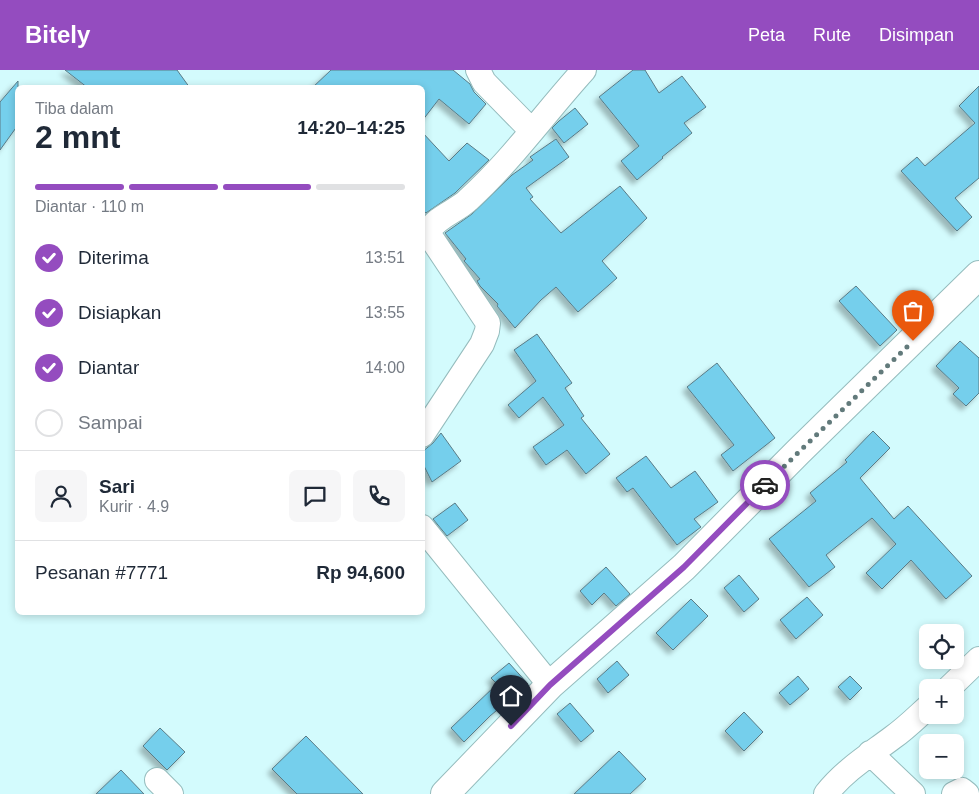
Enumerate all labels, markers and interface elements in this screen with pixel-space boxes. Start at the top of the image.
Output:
text: Bitely [25,21,90,48]
text: Peta [748,25,785,45]
text: Rute [813,25,851,45]
text: Disimpan [879,25,954,45]
text: Tiba dalam [35,100,114,117]
text: 14:20–14:25 [297,117,405,138]
text: 2 mnt [35,119,120,155]
text: Diantar · 110 m [35,198,144,215]
icon: check [35,244,63,272]
text: Diterima [78,247,149,268]
text: 13:51 [365,249,405,266]
pin [892,290,934,341]
icon: bag [899,297,927,325]
icon: check [35,299,63,327]
text: Disiapkan [78,302,161,323]
text: 13:55 [365,304,405,321]
icon: check [35,354,63,382]
text: Diantar [78,357,139,378]
text: 14:00 [365,359,405,376]
text: Sampai [78,412,142,433]
courier [740,460,790,510]
button: person [35,470,87,522]
button: chat [289,470,341,522]
button: phone [353,470,405,522]
icon: car [751,471,779,499]
text: Sari [99,476,135,497]
text: Kurir · 4.9 [99,498,169,515]
text: Pesanan #7771 [35,562,168,583]
text: Rp 94,600 [316,562,405,583]
map controls [919,624,964,779]
button: locate [919,624,964,669]
pin [490,675,532,726]
button: + [919,679,964,724]
icon: home [497,682,525,710]
button: − [919,734,964,779]

